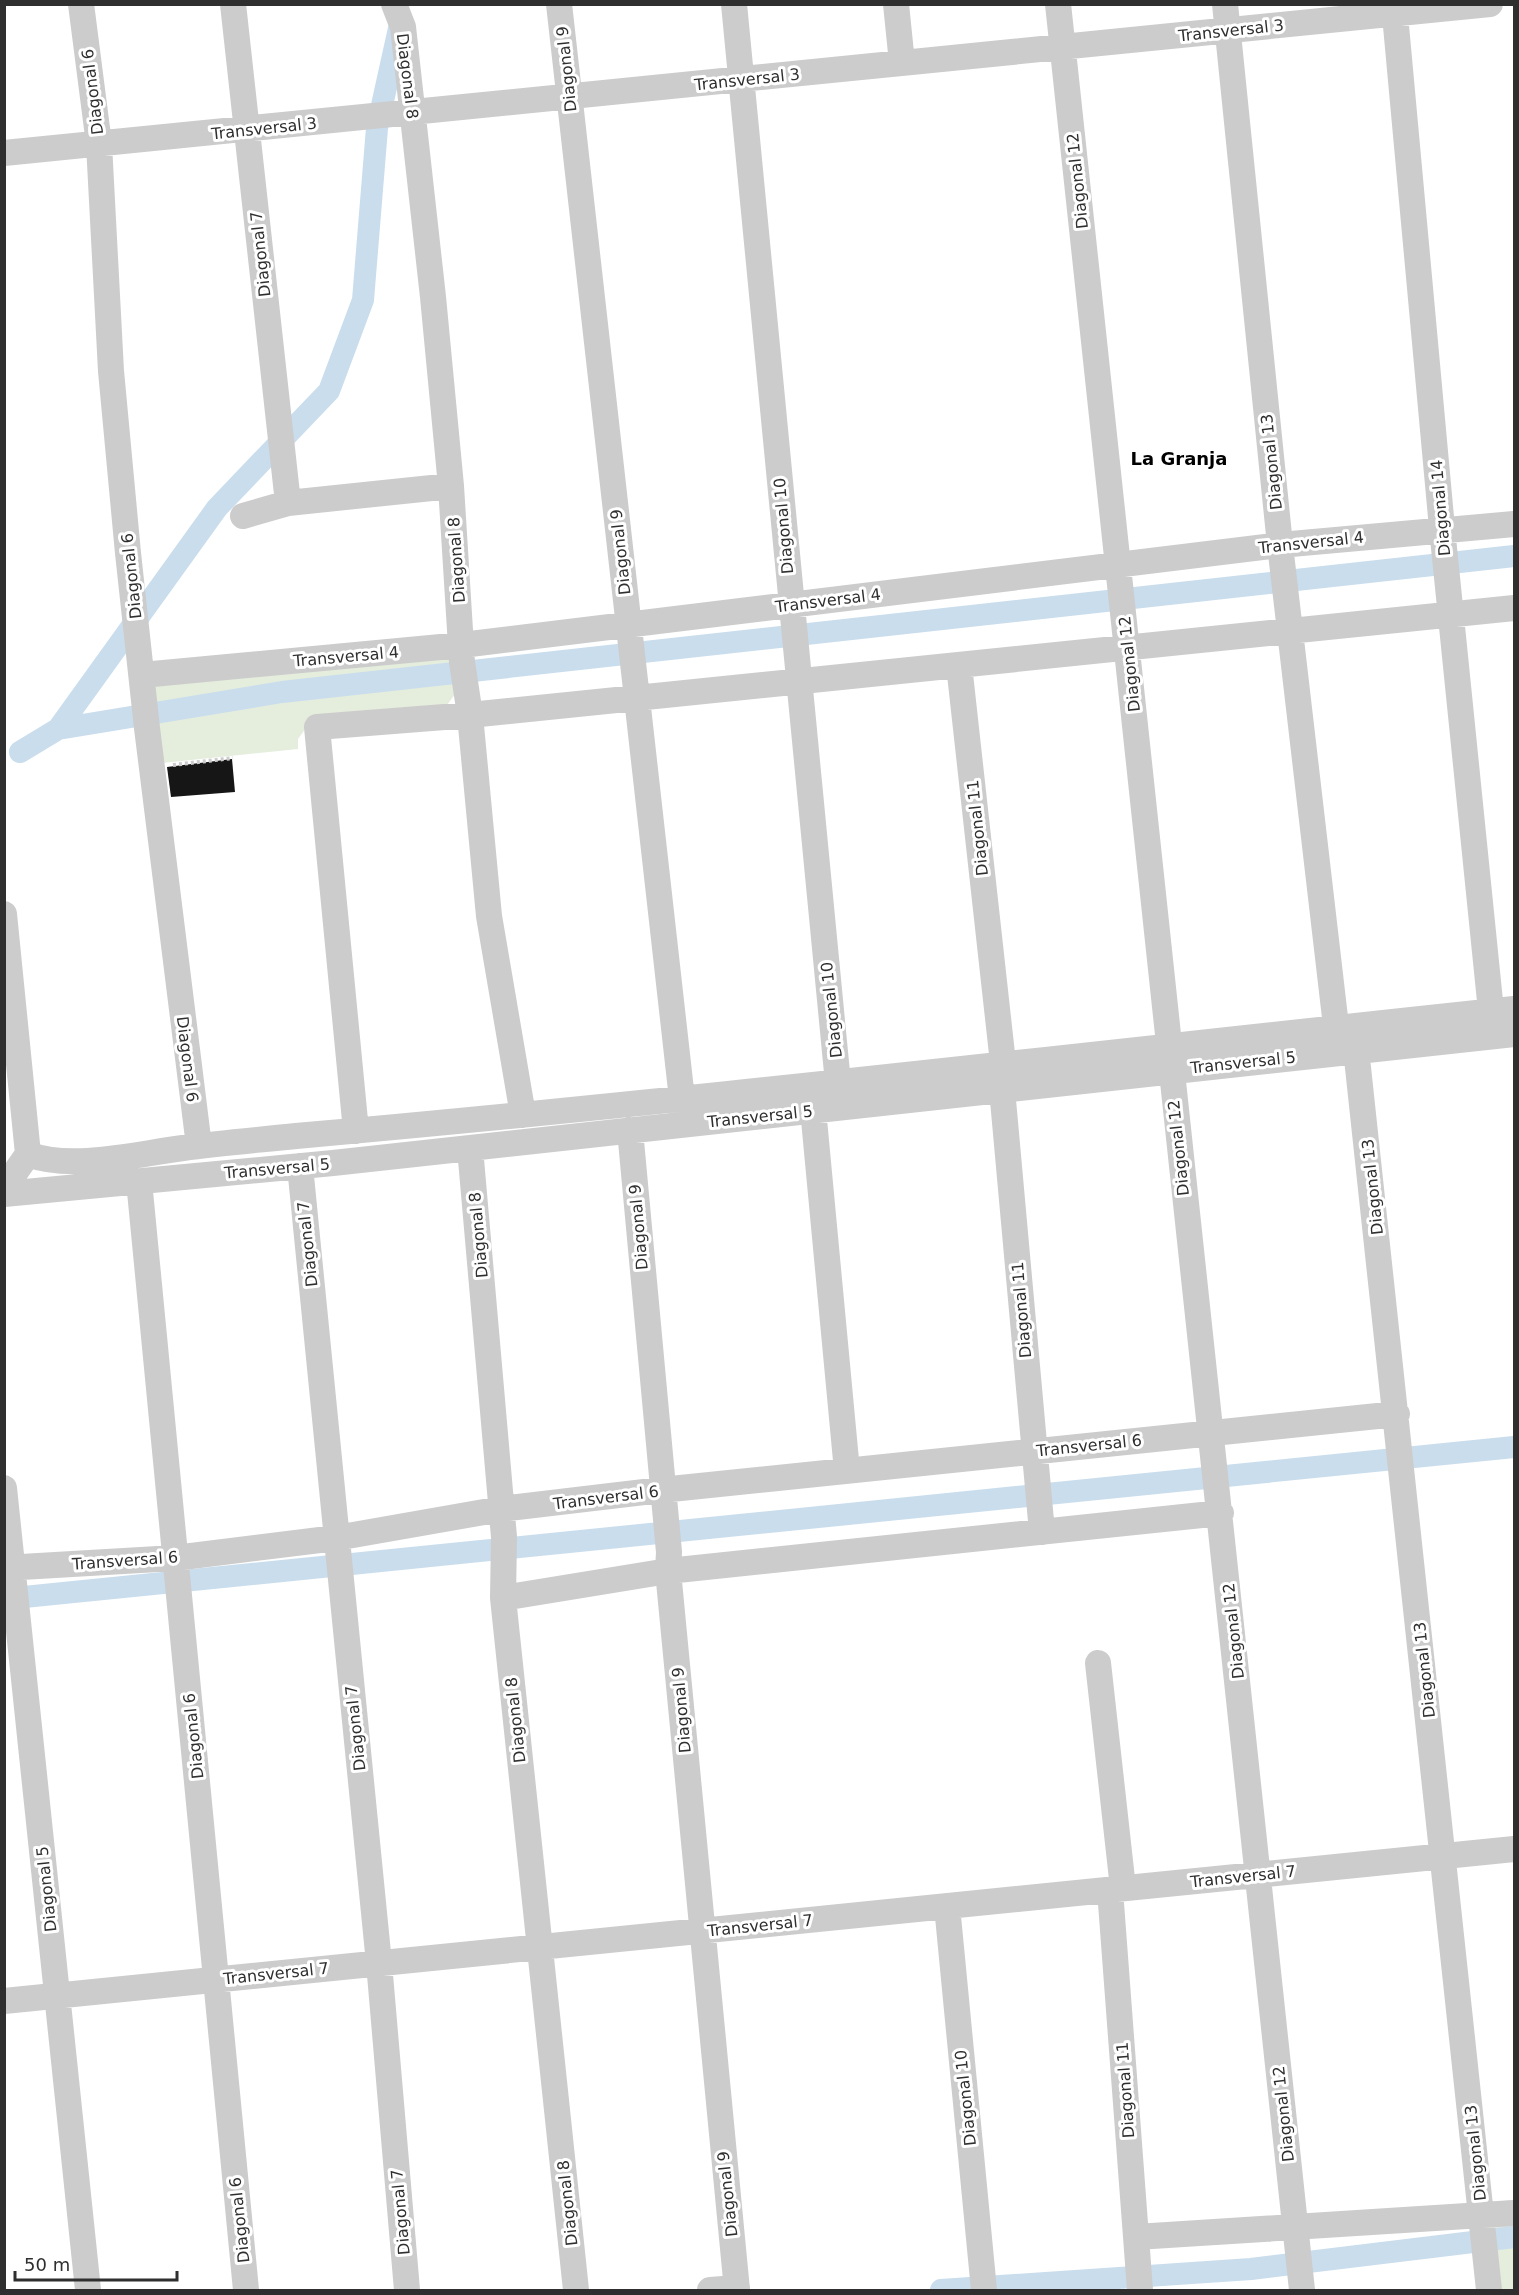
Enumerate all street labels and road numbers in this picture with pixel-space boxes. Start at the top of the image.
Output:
street label: Transversal 3 [1176,16,1285,46]
street label: Diagonal 9 [553,25,580,113]
street label: Diagonal 8 [393,32,422,120]
street label: Diagonal 6 [78,48,107,136]
street label: Transversal 3 [692,65,801,95]
street label: Transversal 3 [209,114,318,144]
street label: Diagonal 12 [1063,132,1092,230]
street label: Diagonal 7 [247,210,274,298]
street label: Diagonal 13 [1257,413,1286,511]
street label: Diagonal 14 [1427,459,1454,557]
street label: Diagonal 10 [770,477,797,575]
street label: Diagonal 9 [607,508,634,596]
street label: Diagonal 8 [444,516,469,604]
street label: Transversal 4 [1256,528,1365,558]
street label: Diagonal 6 [118,532,145,620]
street label: Transversal 4 [773,585,882,617]
street label: Diagonal 12 [1115,615,1144,713]
street label: Transversal 4 [291,642,400,671]
street label: Diagonal 11 [963,779,992,877]
street label: Diagonal 10 [817,961,846,1059]
street label: Diagonal 6 [173,1015,202,1103]
street label: Transversal 5 [1188,1048,1297,1078]
street label: Diagonal 12 [1164,1099,1193,1197]
street label: Transversal 5 [705,1102,814,1132]
street label: Diagonal 13 [1358,1138,1387,1236]
street label: Transversal 5 [222,1154,331,1183]
street label: Diagonal 9 [625,1183,652,1271]
street label: Diagonal 8 [465,1191,492,1279]
street label: Diagonal 7 [294,1200,321,1288]
street label: Diagonal 11 [1008,1261,1035,1359]
street label: Transversal 6 [1034,1431,1143,1461]
street label: Transversal 6 [551,1482,660,1514]
street label: Transversal 6 [70,1547,179,1574]
street label: Diagonal 12 [1219,1582,1248,1680]
street label: Diagonal 13 [1410,1621,1439,1719]
street label: Diagonal 9 [668,1666,695,1754]
street label: Diagonal 8 [502,1676,529,1764]
street label: Diagonal 7 [342,1684,369,1772]
street label: Diagonal 6 [180,1692,207,1780]
street label: Diagonal 5 [33,1845,60,1933]
street label: Transversal 7 [1188,1862,1297,1892]
street label: Transversal 7 [705,1911,814,1941]
street label: Transversal 7 [221,1959,330,1989]
street label: Diagonal 11 [1113,2041,1138,2139]
street label: Diagonal 10 [951,2049,980,2147]
street label: Diagonal 12 [1269,2065,1298,2163]
street label: Diagonal 13 [1461,2104,1490,2202]
street label: Diagonal 9 [714,2150,741,2238]
street label: Diagonal 8 [554,2159,581,2247]
street label: Diagonal 7 [387,2168,414,2256]
street label: Diagonal 6 [226,2176,253,2264]

